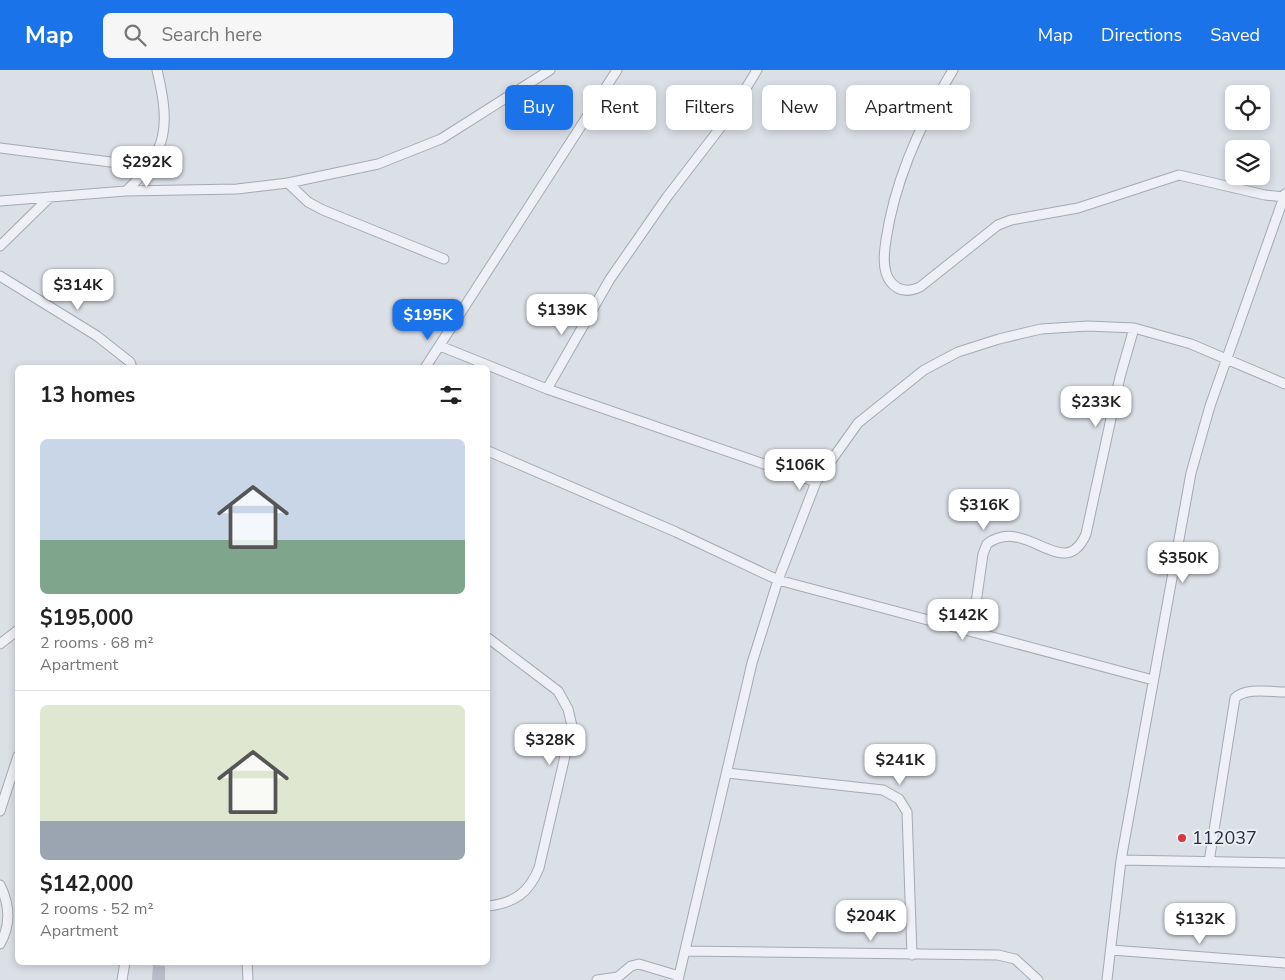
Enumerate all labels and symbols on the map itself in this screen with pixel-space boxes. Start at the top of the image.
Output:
pin: $292K [112,146,182,188]
pin: $314K [43,268,113,311]
pin: $139K [527,294,597,336]
pin: $195K [393,298,463,341]
pin: $233K [1061,386,1131,428]
pin: $106K [765,448,835,491]
pin: $316K [949,488,1019,531]
pin: $350K [1148,542,1218,584]
pin: $142K [928,598,998,641]
pin: $328K [515,724,585,766]
pin: $241K [865,744,935,786]
place label: 112037 [1192,826,1257,850]
marker: 112037 [1176,832,1188,844]
pin: $204K [836,900,906,942]
pin: $132K [1165,902,1235,945]

